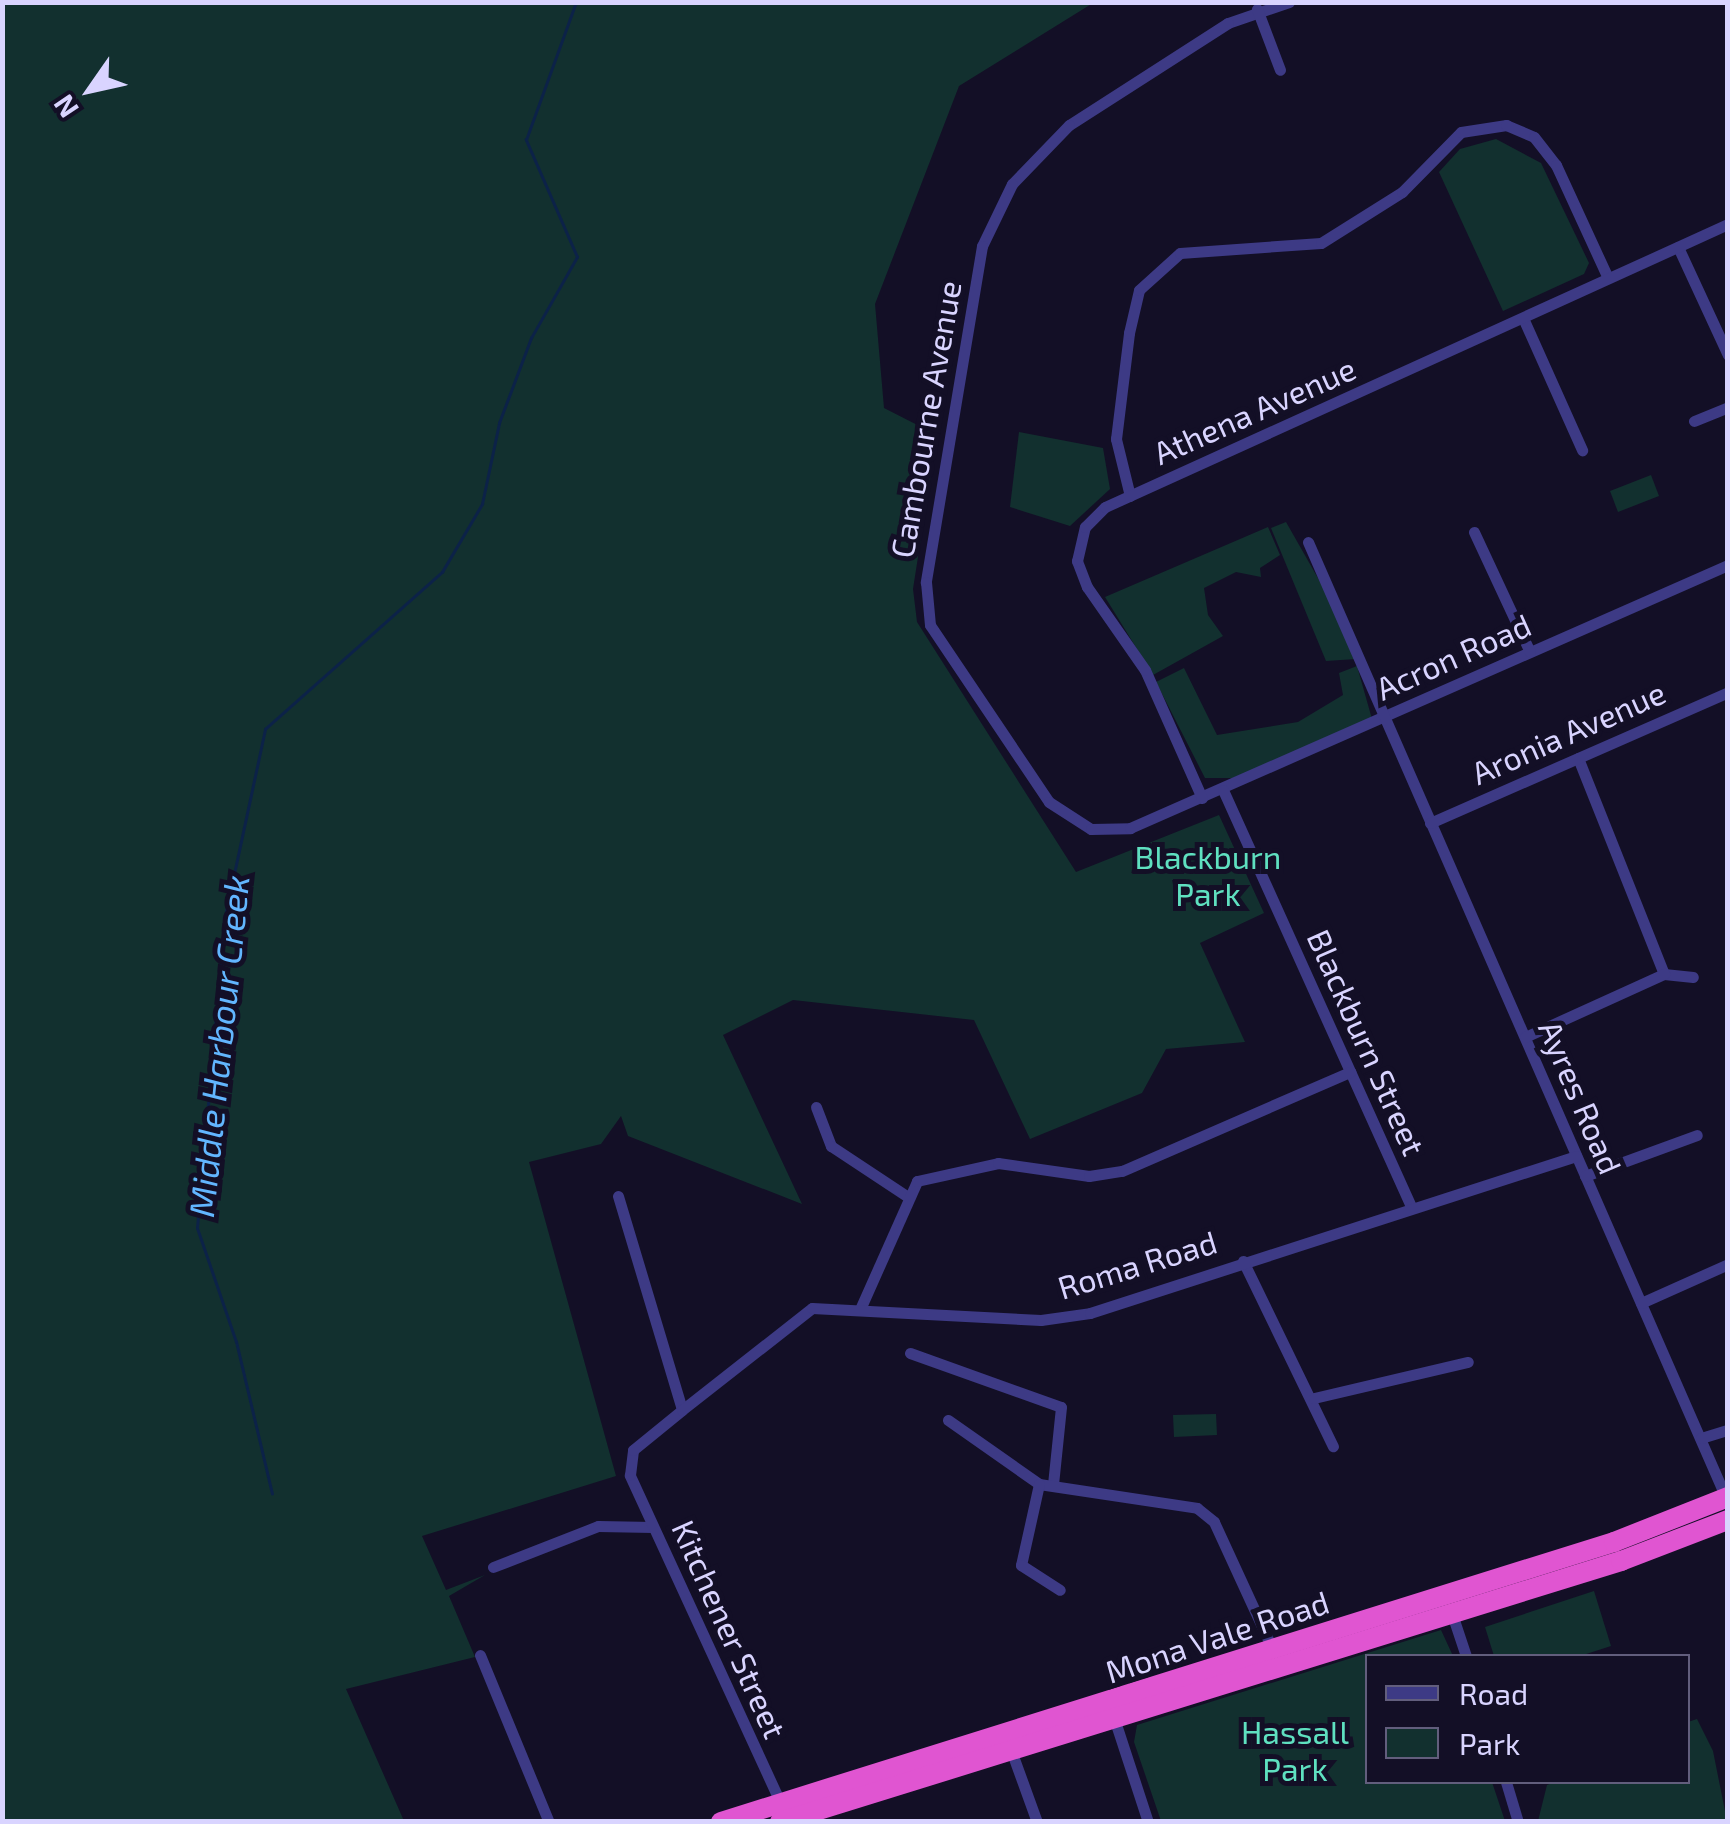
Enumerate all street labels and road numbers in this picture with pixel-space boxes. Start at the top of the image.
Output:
street label: Cambourne Avenue [882,277,968,561]
street label: Athena Avenue [1147,348,1361,472]
street label: Acron Road [1370,605,1536,707]
street label: Aronia Avenue [1465,672,1671,792]
street label: Blackburn Street [1300,923,1434,1161]
street label: Ayres Road [1531,1015,1631,1179]
street label: Roma Road [1053,1222,1221,1306]
street label: Kitchener Street [665,1514,795,1744]
street label: Mona Vale Road [1100,1582,1334,1690]

